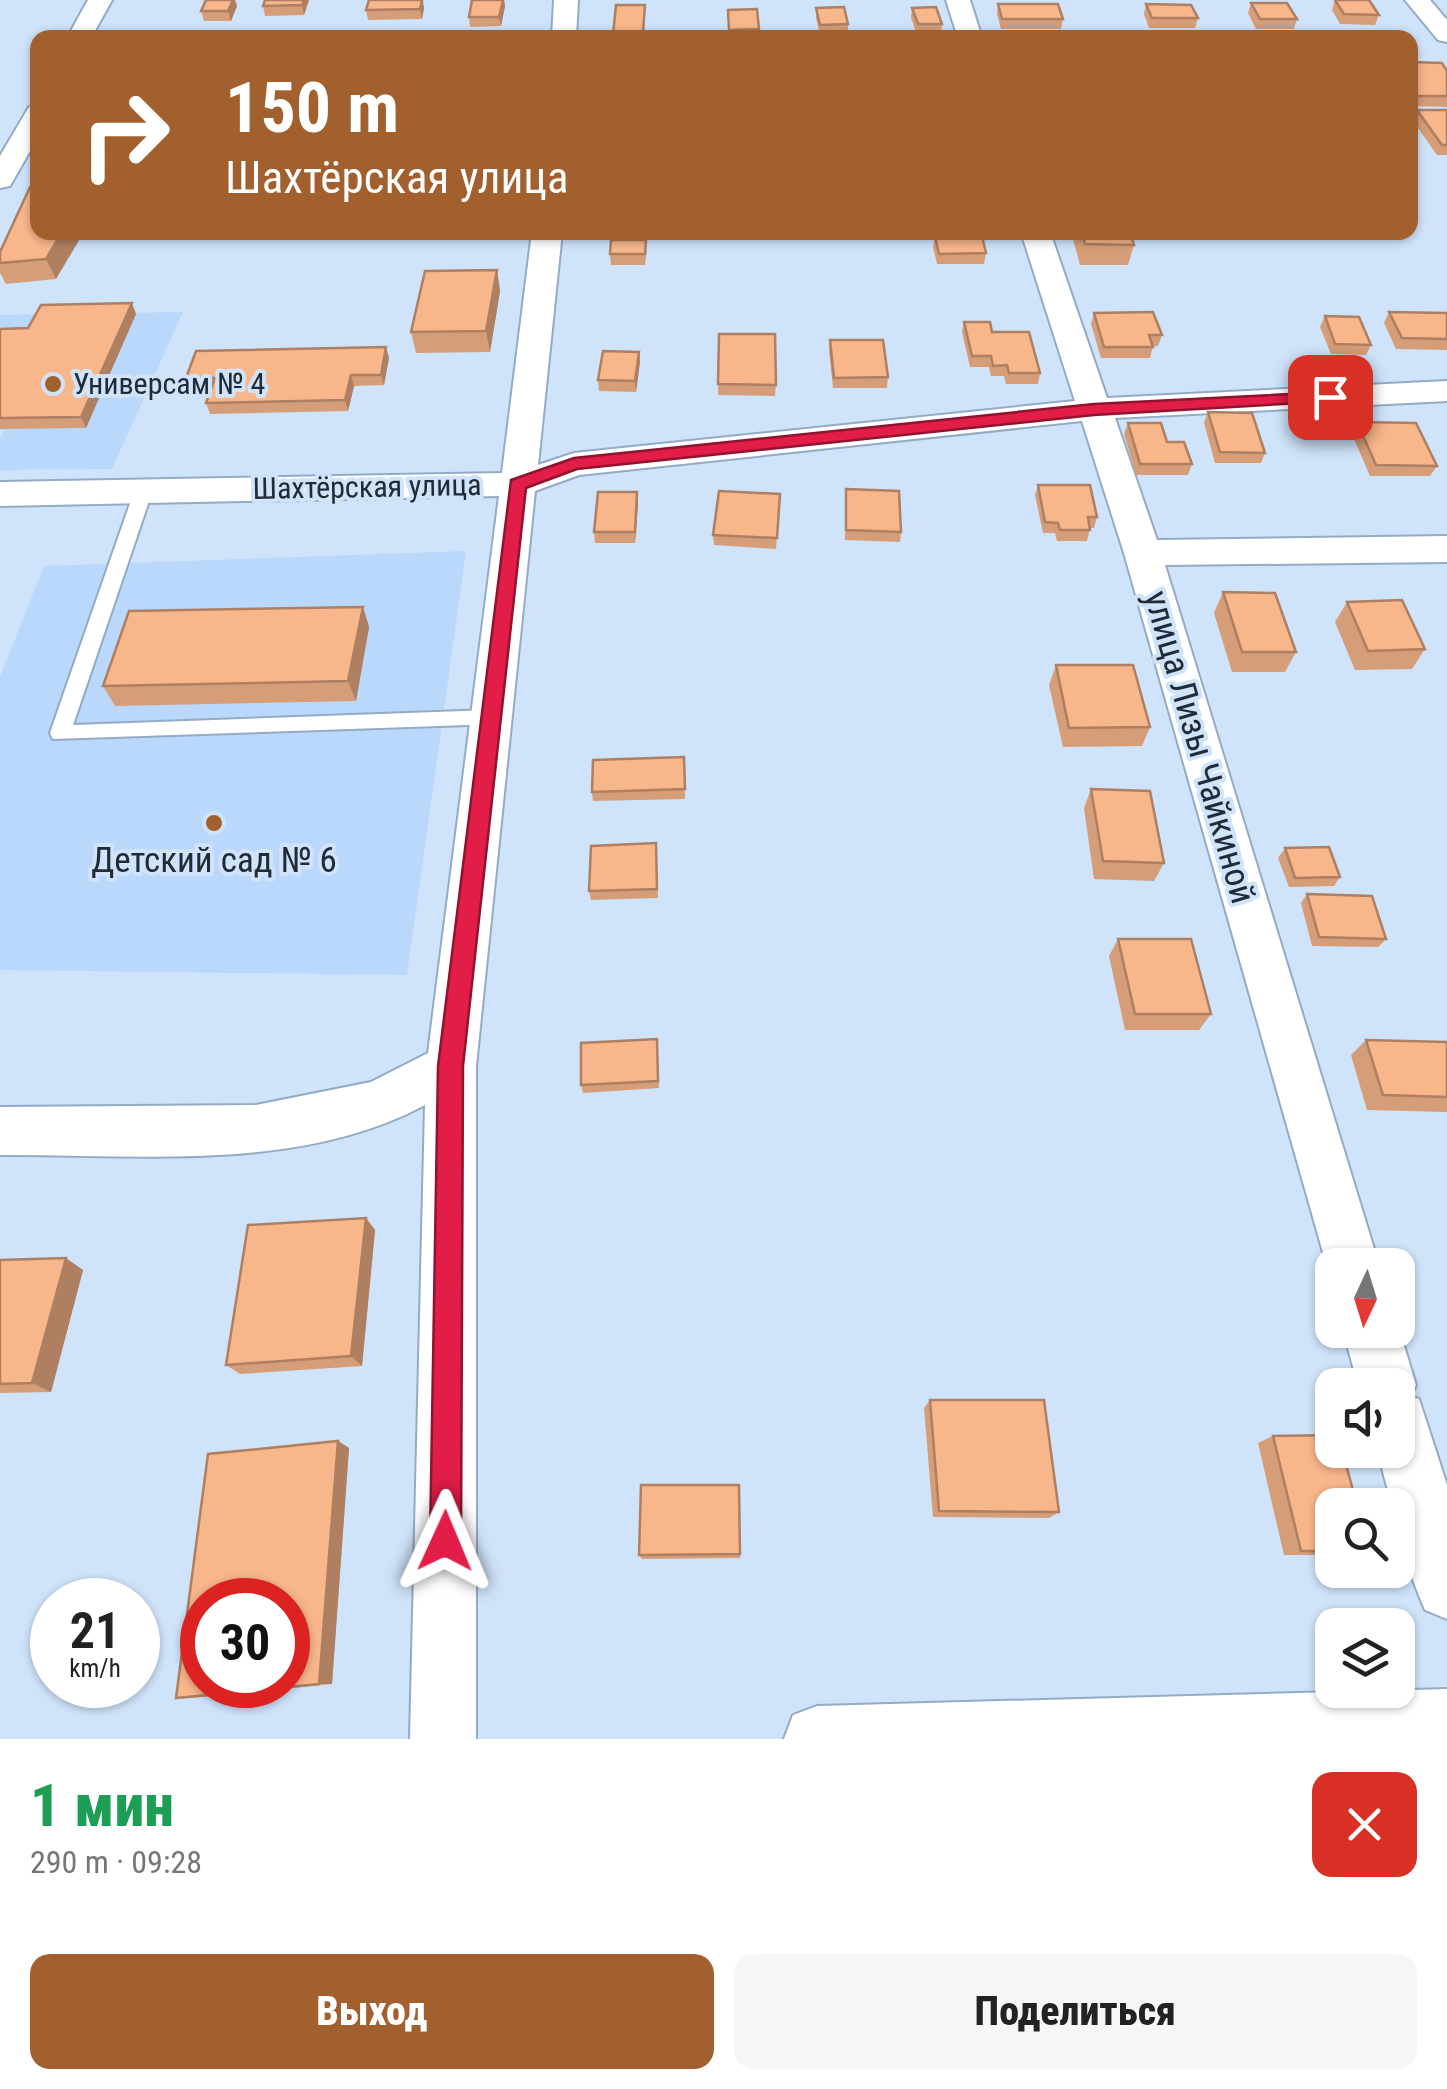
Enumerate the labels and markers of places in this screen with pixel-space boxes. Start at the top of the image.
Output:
pin [1288,355,1373,440]
place label: Универсам № 4 [73,366,265,401]
marker: Универсам № 4 [42,373,64,395]
marker: Детский сад № 6 [203,812,225,834]
place label: Детский сад № 6 [91,840,337,881]

